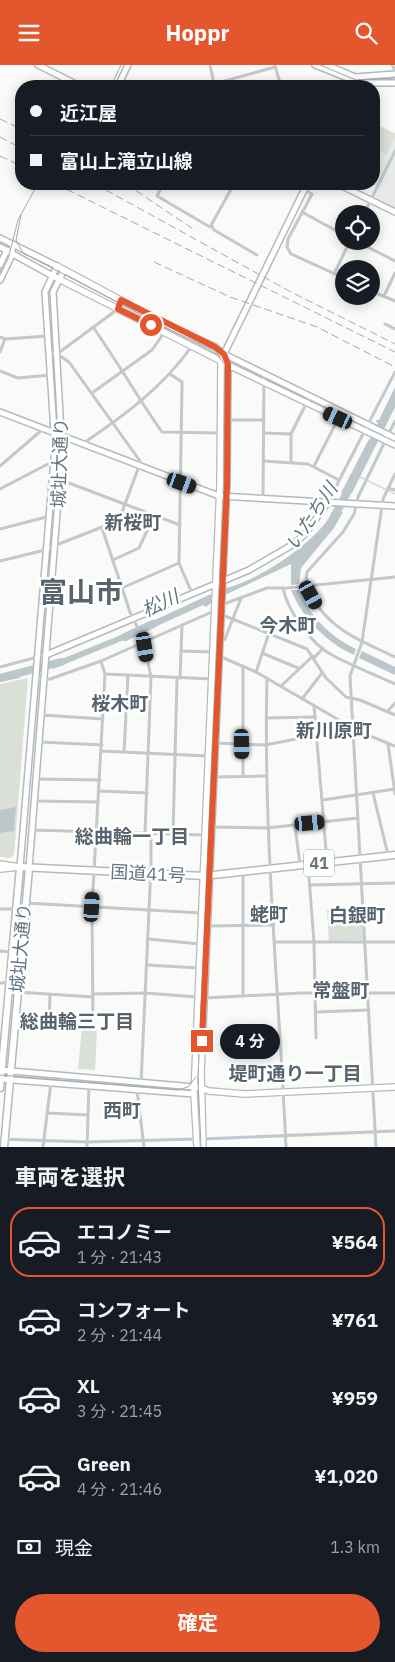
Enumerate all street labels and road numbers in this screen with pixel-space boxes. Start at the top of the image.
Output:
street label: 城址大通り [46,418,73,508]
road number: 41 [304,849,334,876]
street label: 国道41号 [110,860,186,887]
street label: 城址大通り [5,902,36,994]

